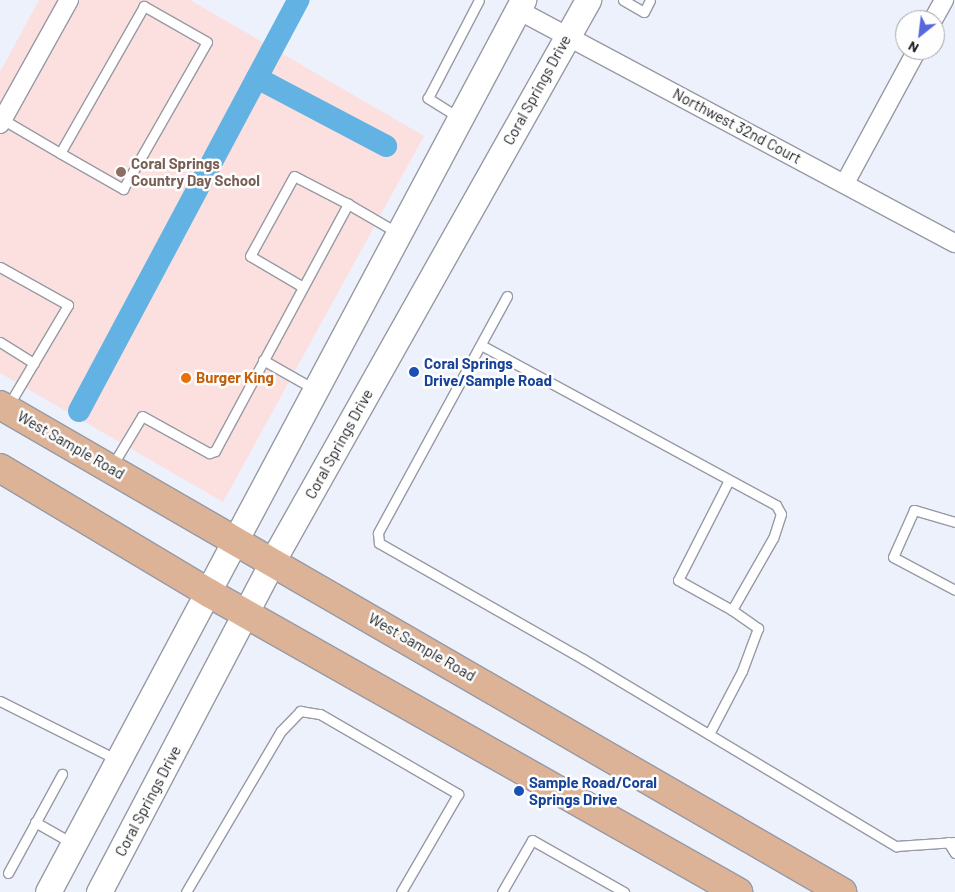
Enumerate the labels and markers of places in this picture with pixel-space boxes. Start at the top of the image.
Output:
place label: Coral Springs Country Day School [131,154,260,189]
marker: Coral Springs Country Day School [115,166,127,178]
place label: Coral Springs Drive/Sample Road [424,354,552,389]
marker: Coral Springs Drive/Sample Road [408,366,420,378]
place label: Burger King [196,369,274,387]
marker: Burger King [180,372,192,384]
place label: Sample Road/Coral Springs Drive [529,773,657,808]
marker: Sample Road/Coral Springs Drive [513,785,525,797]

